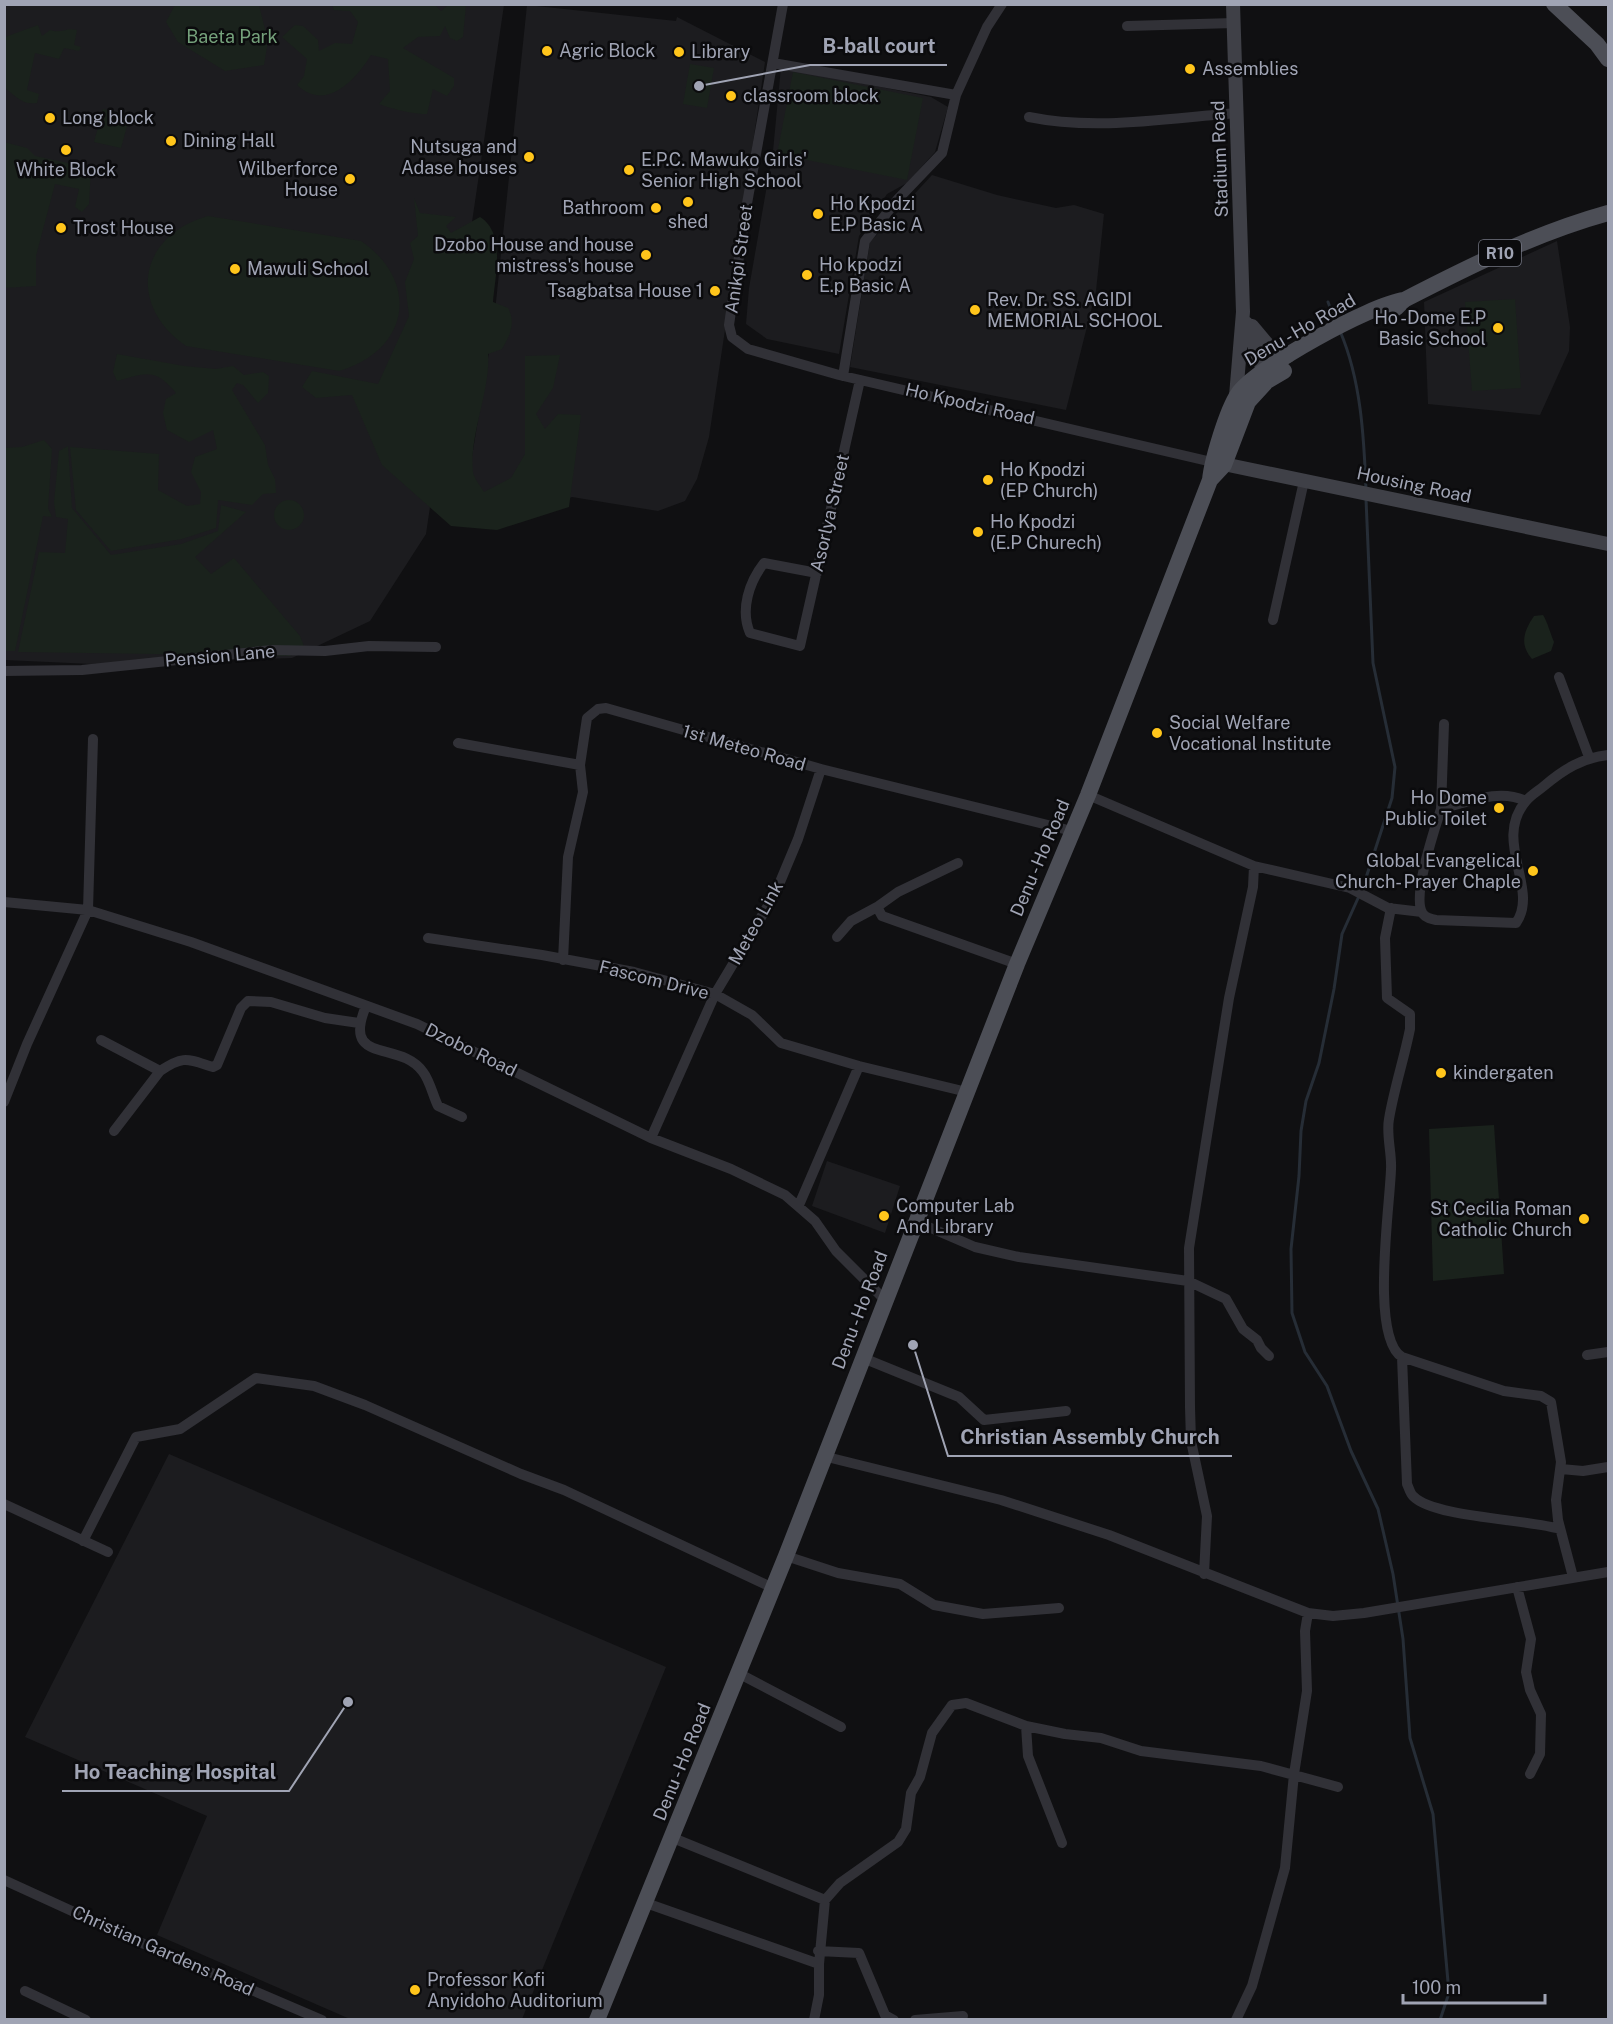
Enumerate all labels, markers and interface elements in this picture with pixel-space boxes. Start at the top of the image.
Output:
park label: Baeta Park [186,26,278,47]
callout: B-ball court [810,27,947,65]
text: B-ball court [823,34,935,58]
place label: Agric Block [559,40,655,61]
place label: Library [691,41,751,62]
marker: Agric Block [540,44,554,58]
marker: Library [672,45,686,59]
place label: Assemblies [1202,58,1298,79]
marker: Assemblies [1183,62,1197,76]
place label: classroom block [743,85,879,106]
marker: classroom block [724,89,738,103]
street label: Stadium Road [1207,100,1232,218]
place label: Long block [62,107,154,128]
marker: Long block [43,111,57,125]
place label: Dining Hall [183,130,275,151]
marker: Dining Hall [164,134,178,148]
place label: Nutsuga and Adase houses [401,136,517,178]
marker: White Block [59,143,73,157]
place label: E.P.C. Mawuko Girls' Senior High School [641,149,807,191]
marker: Nutsuga and Adase houses [522,150,536,164]
place label: Wilberforce House [239,158,338,200]
place label: White Block [16,159,116,180]
marker: E.P.C. Mawuko Girls' Senior High School [622,163,636,177]
marker: Wilberforce House [343,172,357,186]
place label: Ho Kpodzi E.P Basic A [830,193,923,235]
marker: shed [681,195,695,209]
place label: Bathroom [562,197,644,218]
marker: Bathroom [649,201,663,215]
street label: Anikpi Street [720,203,757,315]
marker: Ho Kpodzi E.P Basic A [811,207,825,221]
place label: shed [668,211,708,232]
place label: Trost House [73,217,174,238]
marker: Trost House [54,221,68,235]
place label: Dzobo House and house mistress's house [434,234,634,276]
road number: R10 [1479,240,1521,266]
marker: Dzobo House and house mistress's house [639,248,653,262]
place label: Ho kpodzi E.p Basic A [819,254,911,296]
place label: Mawuli School [247,258,369,279]
marker: Mawuli School [228,262,242,276]
marker: Ho kpodzi E.p Basic A [800,268,814,282]
place label: Tsagbatsa House 1 [547,280,703,301]
marker: Tsagbatsa House 1 [708,284,722,298]
place label: Rev. Dr. SS. AGIDI MEMORIAL SCHOOL [987,289,1163,331]
street label: Denu - Ho Road [1240,289,1359,370]
marker: Rev. Dr. SS. AGIDI MEMORIAL SCHOOL [968,303,982,317]
place label: Ho -Dome E.P Basic School [1374,307,1486,349]
marker: Ho -Dome E.P Basic School [1491,321,1505,335]
street label: Ho Kpodzi Road [903,378,1037,429]
street label: Asorlya Street [806,452,853,574]
place label: Ho Kpodzi (EP Church) [1000,459,1098,501]
street label: Housing Road [1355,462,1473,507]
marker: Ho Kpodzi (EP Church) [981,473,995,487]
place label: Ho Kpodzi (E.P Churech) [990,511,1102,553]
marker: Ho Kpodzi (E.P Churech) [971,525,985,539]
street label: Pension Lane [164,640,276,671]
place label: Social Welfare Vocational Institute [1169,712,1332,754]
street label: 1st Meteo Road [680,720,808,775]
marker: Social Welfare Vocational Institute [1150,726,1164,740]
place label: Ho Dome Public Toilet [1384,787,1487,829]
street label: Denu - Ho Road [1005,796,1074,919]
marker: Ho Dome Public Toilet [1492,801,1506,815]
place label: Global Evangelical Church- Prayer Chaple [1335,850,1521,892]
marker: Global Evangelical Church- Prayer Chaple [1526,864,1540,878]
street label: Meteo Link [724,877,787,968]
street label: Fascom Drive [597,956,711,1003]
street label: Dzobo Road [422,1018,520,1081]
place label: kindergaten [1453,1062,1554,1083]
marker: kindergaten [1434,1066,1448,1080]
place label: Computer Lab And Library [896,1195,1014,1237]
place label: St Cecilia Roman Catholic Church [1430,1198,1572,1240]
marker: Computer Lab And Library [877,1209,891,1223]
marker: St Cecilia Roman Catholic Church [1577,1212,1591,1226]
street label: Denu - Ho Road [827,1248,892,1372]
callout: Christian Assembly Church [948,1418,1232,1456]
text: Christian Assembly Church [960,1425,1220,1449]
street label: Denu - Ho Road [648,1700,715,1824]
callout: Ho Teaching Hospital [62,1753,289,1791]
text: Ho Teaching Hospital [74,1760,276,1784]
street label: Christian Gardens Road [69,1901,257,2000]
scale bar [1403,1967,1546,2005]
place label: Professor Kofi Anyidoho Auditorium [427,1969,603,2011]
text: 100 m [1412,1977,1461,1998]
marker: Professor Kofi Anyidoho Auditorium [408,1983,422,1997]

